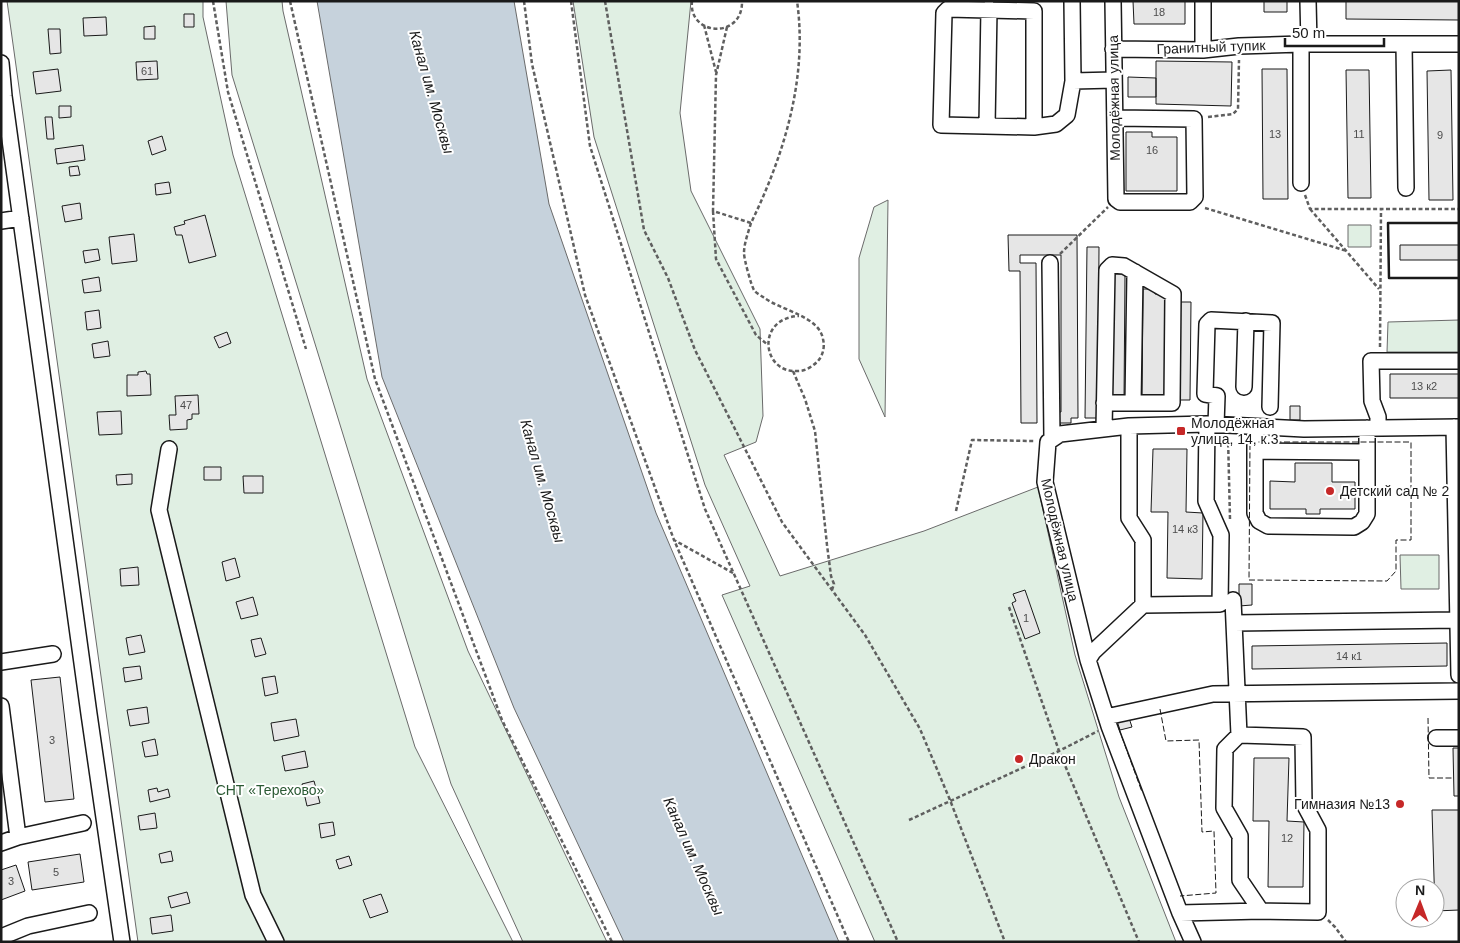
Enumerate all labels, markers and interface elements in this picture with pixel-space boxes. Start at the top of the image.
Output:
house number: 18 [1153,6,1165,18]
scale bar [1285,15,1384,47]
text: 50 m [1292,24,1325,41]
water label: Канал им. Москвы [406,28,458,156]
street label: Молодёжная улица [1105,35,1123,161]
street label: Гранитный тупик [1156,37,1267,57]
house number: 61 [141,65,153,77]
house number: 13 [1269,128,1281,140]
house number: 11 [1353,128,1365,140]
house number: 9 [1437,129,1443,141]
house number: 16 [1146,144,1158,156]
house number: 13 к2 [1411,380,1437,392]
house number: 47 [180,399,192,411]
place label: Молодёжная улица, 14, к.3 [1191,415,1279,447]
water label: Канал им. Москвы [517,417,569,545]
marker: Молодёжная улица, 14, к.3 [1175,425,1187,437]
street label: Молодёжная улица [1038,477,1082,603]
place label: Детский сад № 2 [1340,483,1449,499]
marker: Детский сад № 2 [1324,485,1336,497]
house number: 14 к3 [1172,523,1198,535]
house number: 1 [1023,612,1029,624]
house number: 14 к1 [1336,650,1362,662]
house number: 3 [49,734,55,746]
place label: Дракон [1029,751,1076,767]
marker: Дракон [1013,753,1025,765]
park label: СНТ «Терехово» [216,782,325,798]
water label: Канал им. Москвы [660,794,728,918]
place label: Гимназия №13 [1294,796,1390,812]
marker: Гимназия №13 [1394,798,1406,810]
house number: 12 [1281,832,1293,844]
house number: 5 [53,866,59,878]
house number: 3 [8,875,14,887]
north arrow [1395,878,1445,928]
text: N [1415,882,1425,898]

